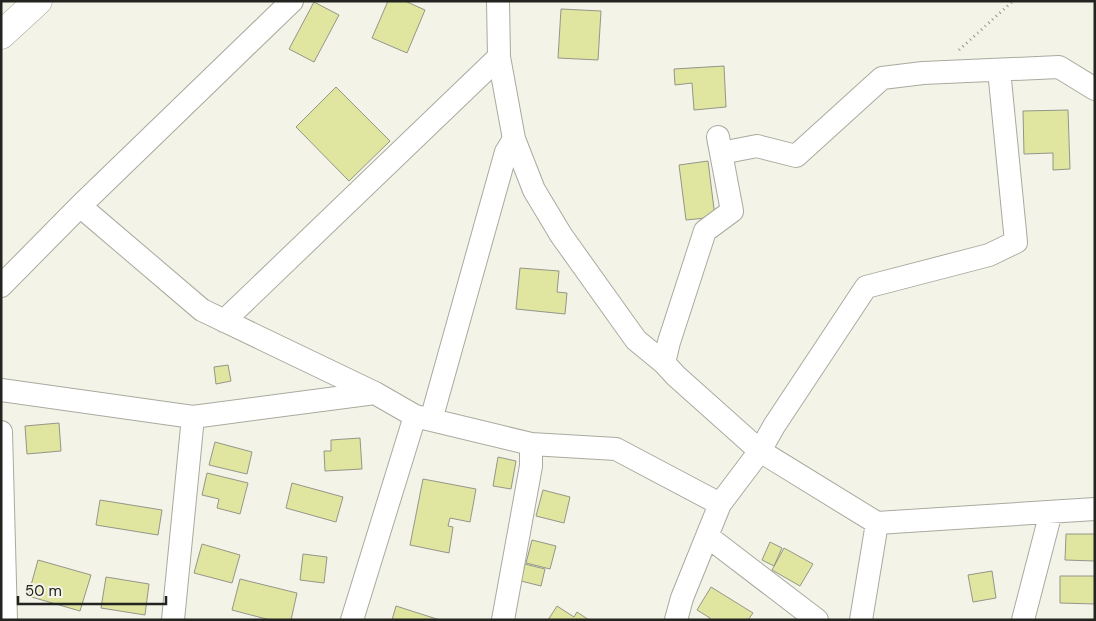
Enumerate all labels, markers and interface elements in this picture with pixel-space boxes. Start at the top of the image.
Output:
scale bar [18,574,165,606]
text: 50 m [25,581,62,601]

